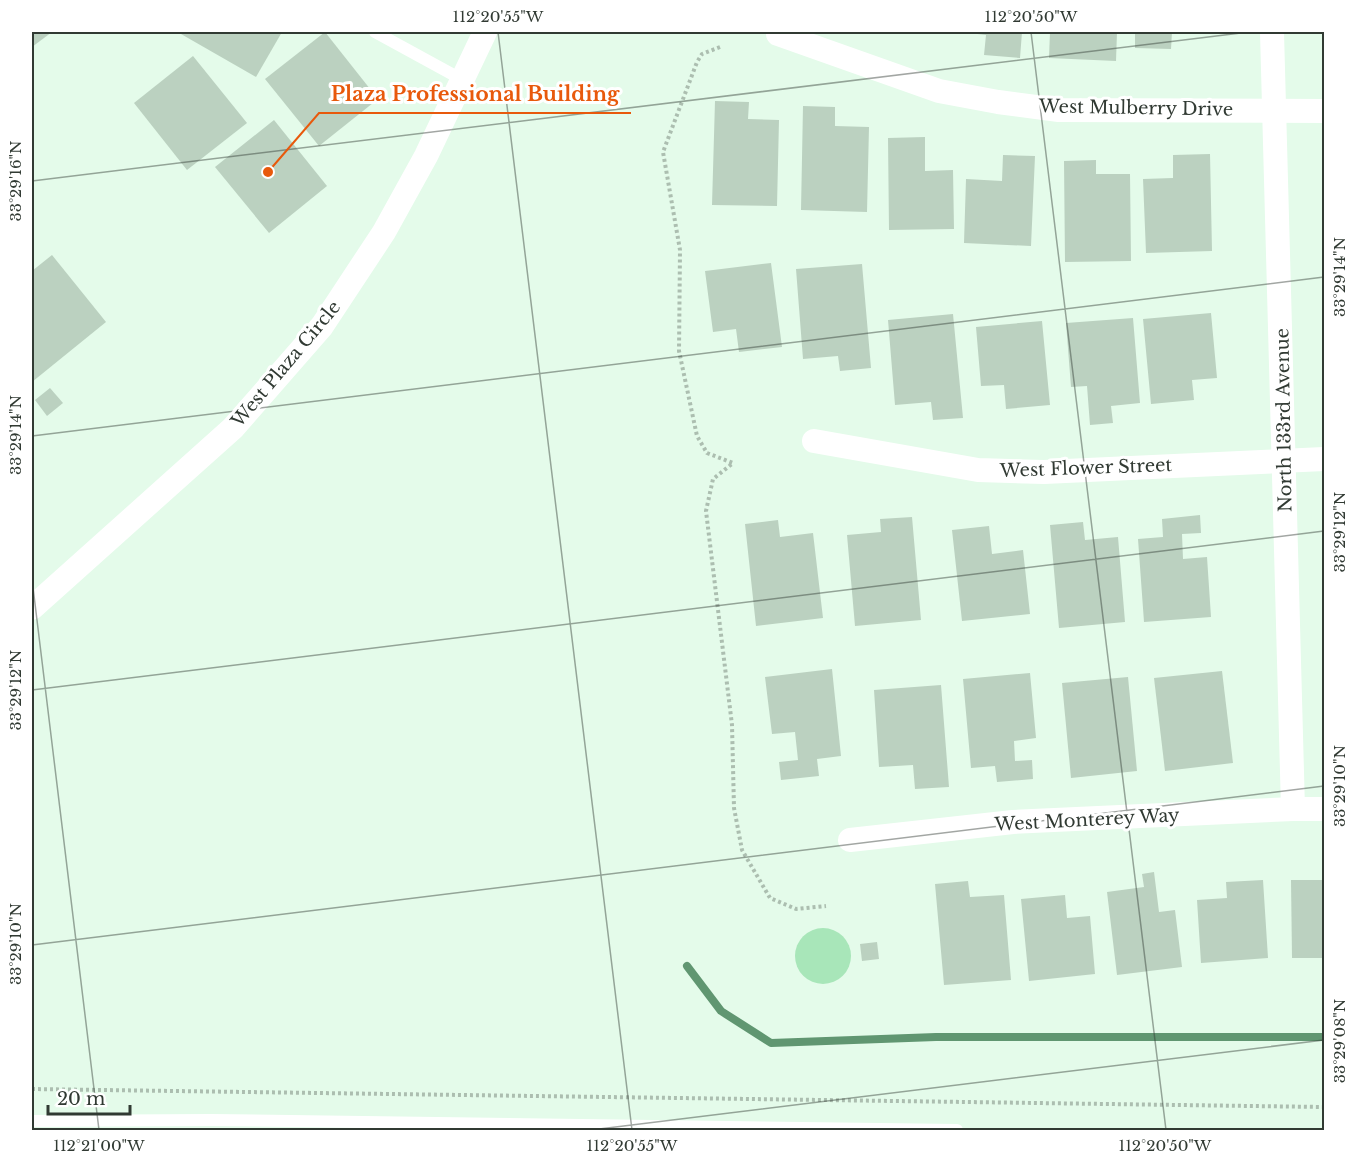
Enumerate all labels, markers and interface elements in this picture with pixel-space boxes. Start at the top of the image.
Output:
text: 112°20'55"W [453,7,544,26]
text: 112°20'50"W [984,7,1078,26]
callout: Plaza Professional Building [319,75,631,113]
text: Plaza Professional Building [331,82,620,106]
street label: West Mulberry Drive [1038,95,1233,121]
text: 33°29'16"N [6,140,25,222]
text: 33°29'14"N [1330,237,1349,317]
street label: West Plaza Circle [226,296,345,432]
street label: North 133rd Avenue [1271,328,1297,512]
text: 33°29'14"N [6,395,25,475]
street label: West Flower Street [998,454,1173,482]
text: 33°29'12"N [1330,492,1349,572]
text: 33°29'12"N [6,650,25,730]
text: 33°29'10"N [1330,745,1349,827]
street label: West Monterey Way [993,804,1181,836]
text: 33°29'10"N [6,903,25,985]
text: 33°29'08"N [1330,999,1349,1083]
scale bar [48,1078,130,1116]
text: 20 m [57,1088,105,1110]
text: 112°21'00"W [53,1136,145,1155]
text: 112°20'55"W [587,1136,678,1155]
text: 112°20'50"W [1118,1136,1212,1155]

